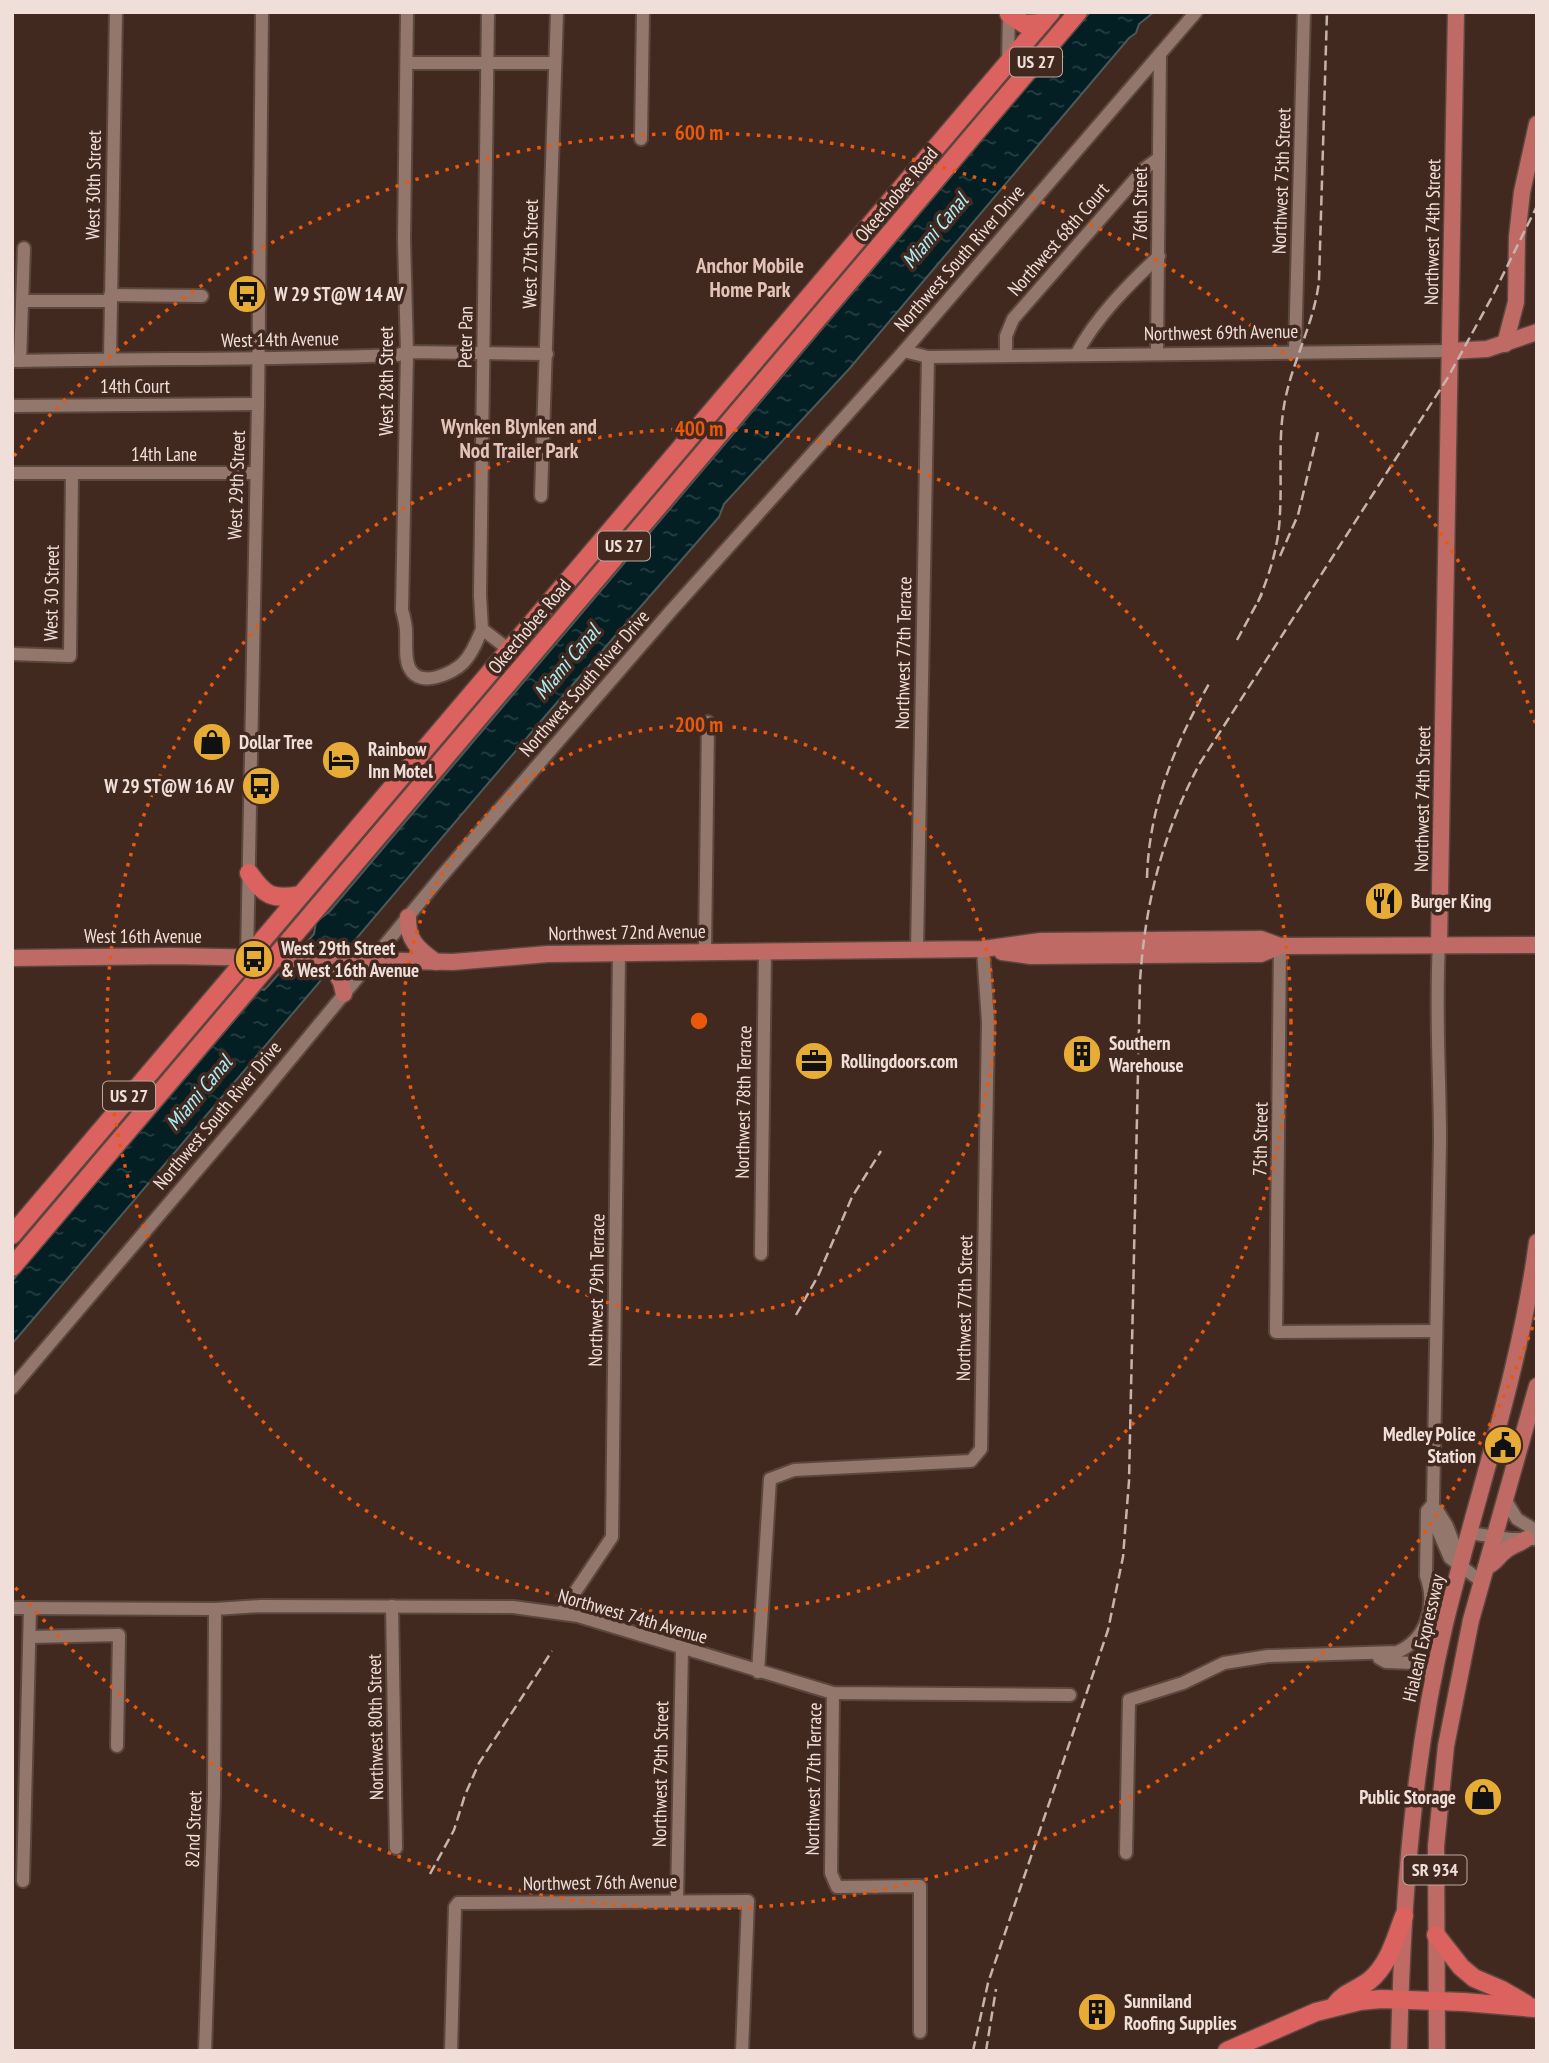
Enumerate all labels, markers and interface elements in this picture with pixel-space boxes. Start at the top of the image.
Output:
road number: US 27 [1010,48,1062,76]
street label: Northwest 75th Street [1266,107,1296,255]
text: 600 m [675,119,723,146]
street label: West 30th Street [80,129,106,240]
street label: Okeechobee Road [849,142,943,246]
street label: Northwest 74th Street [1419,158,1445,305]
street label: 76th Street [1128,166,1152,241]
street label: Northwest 68th Court [1002,177,1114,301]
street label: Northwest South River Drive [889,180,1029,336]
water label: Miami Canal [896,186,975,274]
street label: West 27th Street [517,198,543,309]
district label: Anchor Mobile Home Park [695,252,804,303]
bus stop icon: W 29 ST@W 14 AV [226,273,268,315]
place label: W 29 ST@W 14 AV [273,282,404,306]
street label: Peter Pan [452,306,478,368]
street label: Northwest 69th Avenue [1144,319,1299,345]
street label: West 28th Street [374,325,398,436]
street label: West 14th Avenue [221,326,339,352]
street label: 14th Court [100,374,171,398]
district label: Wynken Blynken and Nod Trailer Park [440,413,597,464]
text: 400 m [675,415,723,442]
street label: West 29th Street [222,429,250,540]
street label: 14th Lane [131,442,197,466]
road number: US 27 [598,532,650,560]
street label: West 30 Street [38,544,64,641]
street label: Okeechobee Road [482,574,576,678]
street label: Northwest 77th Terrace [890,576,916,730]
street label: Northwest South River Drive [514,605,654,761]
water label: Miami Canal [528,617,607,705]
text: 200 m [675,711,723,738]
shop icon: Dollar Tree [191,721,233,763]
street label: Northwest 74th Street [1409,725,1435,872]
place label: Dollar Tree [239,730,313,754]
place label: Rainbow Inn Motel [368,737,433,783]
hotel icon: Rainbow Inn Motel [320,739,362,781]
bus stop icon: W 29 ST@W 16 AV [240,765,282,807]
place label: W 29 ST@W 16 AV [103,774,234,798]
restaurant icon: Burger King [1363,880,1405,922]
place label: Burger King [1411,889,1491,913]
street label: Northwest 72nd Avenue [548,919,706,945]
street label: West 16th Avenue [84,924,202,948]
place label: West 29th Street & West 16th Avenue [280,936,419,982]
bus stop icon: West 29th Street & West 16th Avenue [233,938,275,980]
centre of rings [687,1009,711,1033]
street label: Northwest 78th Terrace [730,1025,756,1179]
place label: Southern Warehouse [1108,1031,1184,1077]
building icon: Southern Warehouse [1061,1033,1103,1075]
street label: Northwest South River Drive [148,1036,286,1194]
office icon: Rollingdoors.com [793,1040,835,1082]
water label: Miami Canal [160,1048,239,1136]
place label: Rollingdoors.com [841,1049,958,1073]
road number: US 27 [103,1082,155,1111]
street label: 75th Street [1247,1101,1273,1176]
street label: Northwest 79th Terrace [583,1213,609,1367]
street label: Northwest 77th Street [951,1234,977,1381]
place label: Medley Police Station [1383,1422,1476,1468]
public building icon: Medley Police Station [1482,1424,1524,1466]
street label: Hialeah Expressway [1397,1571,1450,1704]
street label: Northwest 74th Avenue [555,1583,711,1649]
street label: Northwest 80th Street [362,1653,388,1800]
street label: Northwest 79th Street [647,1700,673,1847]
street label: Northwest 77th Terrace [800,1702,826,1856]
shop icon: Public Storage [1462,1776,1504,1818]
place label: Public Storage [1359,1785,1456,1809]
street label: 82nd Street [180,1789,206,1868]
road number: SR 934 [1404,1856,1466,1884]
street label: Northwest 76th Avenue [523,1869,678,1895]
place label: Sunniland Roofing Supplies [1124,1989,1237,2035]
building icon: Sunniland Roofing Supplies [1076,1991,1118,2033]

